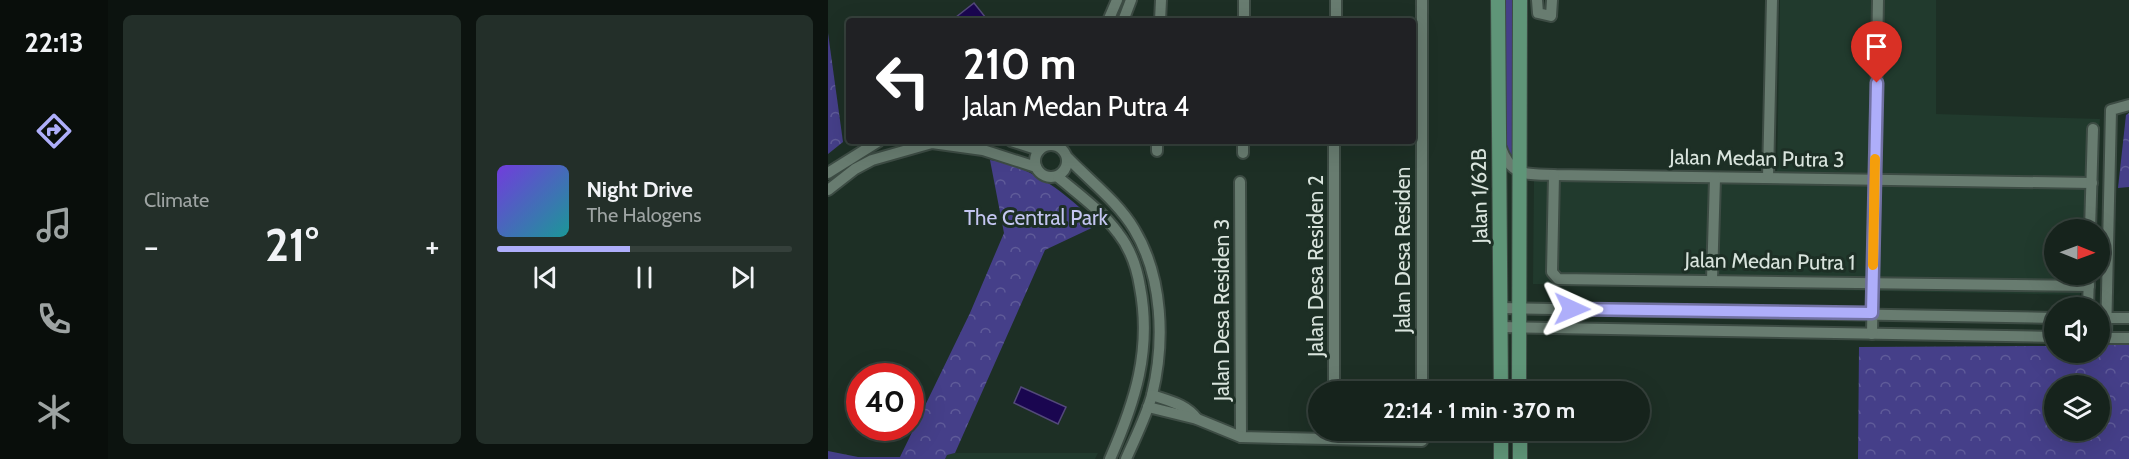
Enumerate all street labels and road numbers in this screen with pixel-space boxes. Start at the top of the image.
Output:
street label: Jalan Medan Putra 3 [1668,144,1845,172]
street label: Jalan 1/62B [1466,148,1492,245]
street label: Jalan Desa Residen [1390,167,1415,334]
street label: Jalan Desa Residen 2 [1303,175,1328,358]
street label: Jalan Desa Residen 3 [1209,219,1234,402]
street label: Jalan Medan Putra 1 [1683,247,1856,275]

